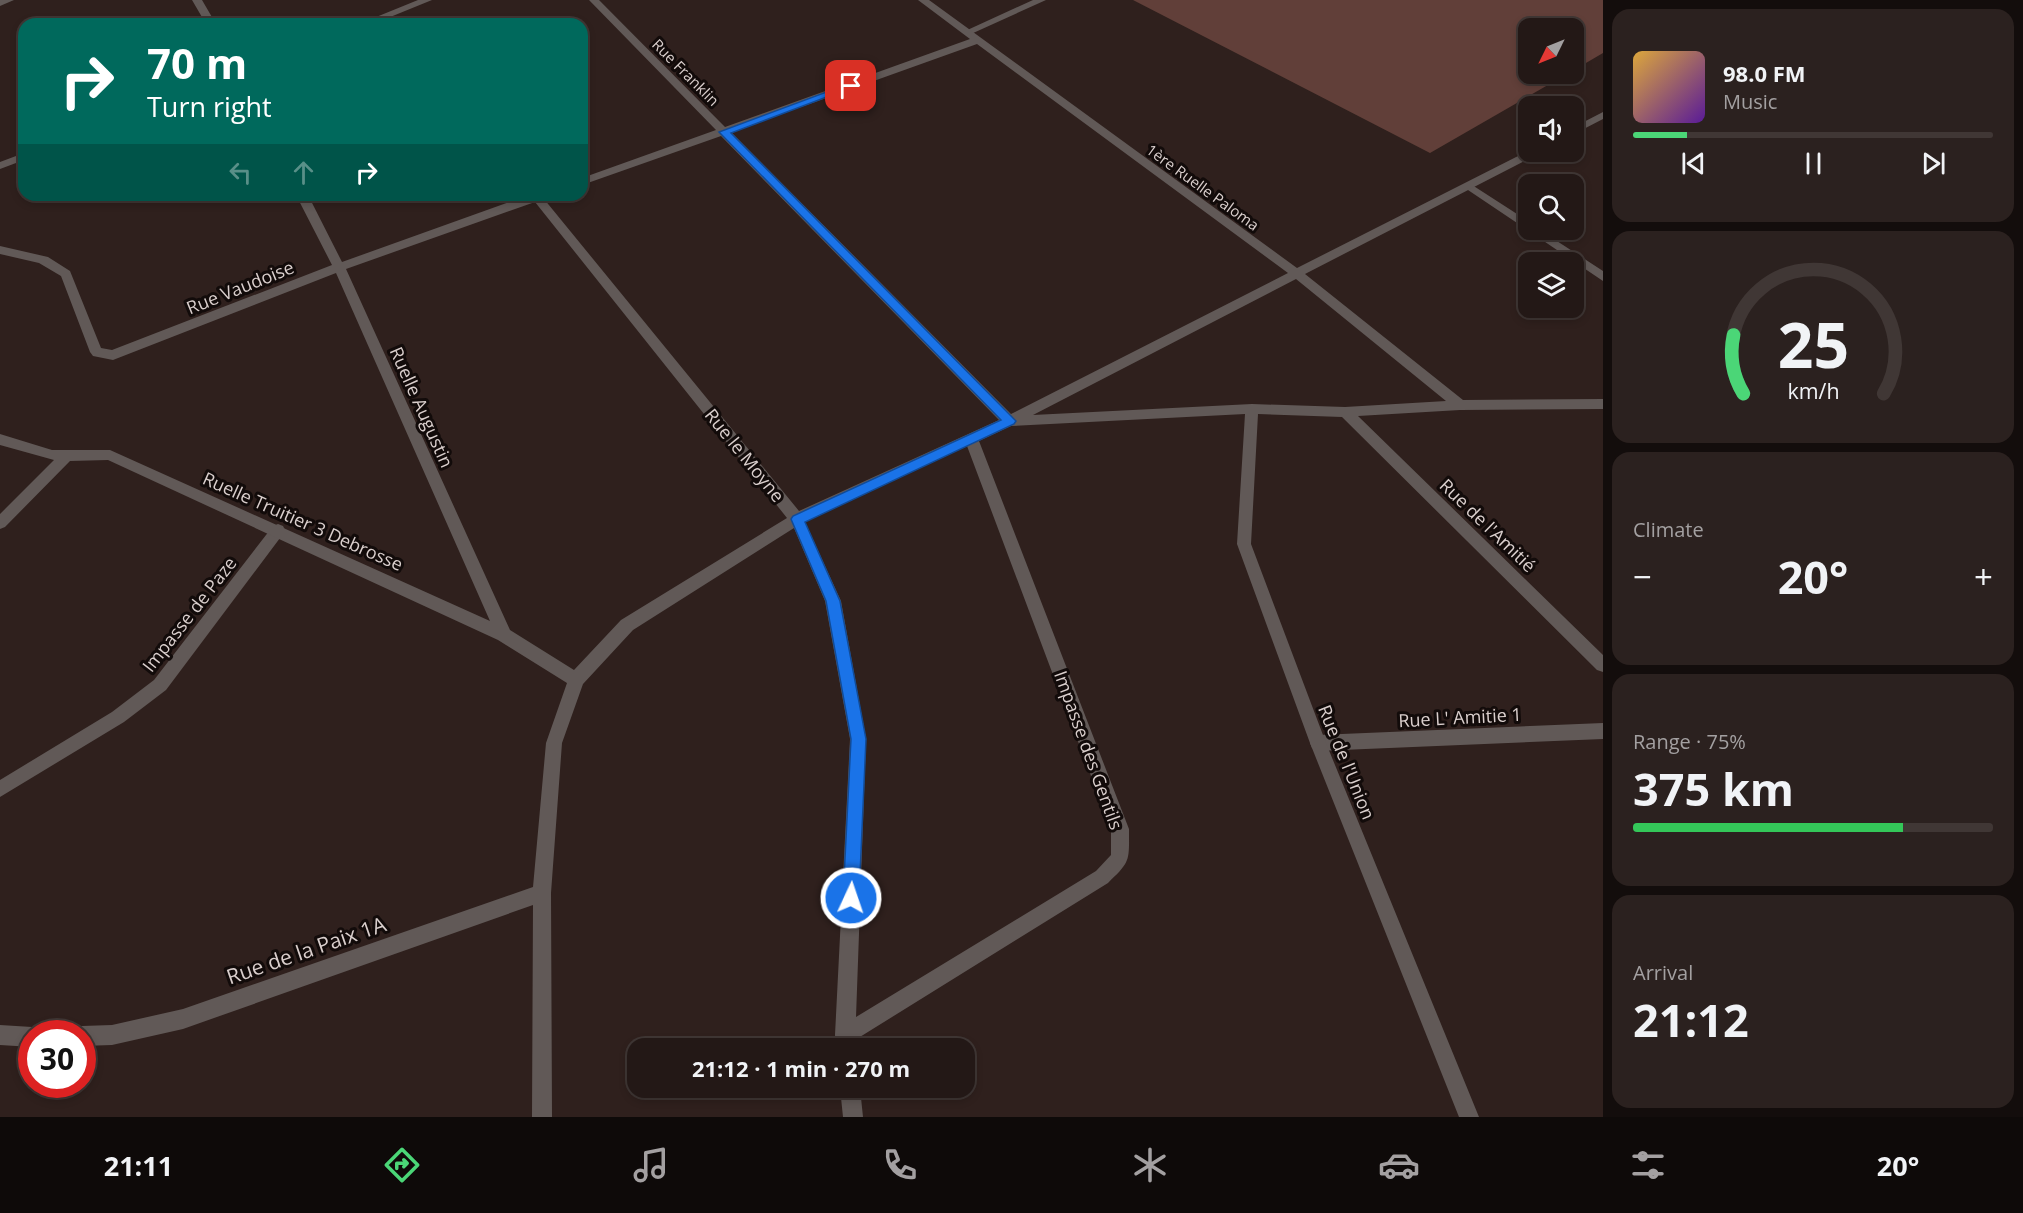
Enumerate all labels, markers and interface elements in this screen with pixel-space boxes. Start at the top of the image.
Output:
north arrow [1518,18,1584,84]
map controls [1518,18,1584,318]
text: 70 m [147,34,247,91]
street label: Rue Franklin [648,34,724,110]
icon: right [48,42,126,120]
text: 98.0 FM [1723,58,1806,88]
pin [825,60,876,111]
icon: arrive [834,69,867,102]
text: Turn right [147,88,272,125]
text: Music [1723,88,1777,115]
button: sound [1518,96,1584,162]
street label: 1ère Ruelle Paloma [1143,139,1263,235]
icon: previous [1677,147,1710,180]
icon: pause [1797,147,1830,180]
icon: next [1917,147,1950,180]
icon: left [224,156,257,189]
icon: ahead [287,156,320,189]
icon: right [350,156,383,189]
button: search [1518,174,1584,240]
button: layers [1518,252,1584,318]
street label: Rue Vaudoise [183,255,297,319]
text: 25 [1777,301,1849,386]
street label: Ruelle Augustin [385,343,459,471]
text: km/h [1787,376,1839,405]
street label: Rue le Moyne [700,403,790,507]
street label: Ruelle Truitier 3 Debrosse [199,466,407,576]
street label: Rue de l'Amitié [1435,473,1541,577]
text: Climate [1633,516,1704,543]
text: 20° [1778,546,1848,607]
street label: Impasse de Paze [137,552,241,676]
text: − [1633,554,1652,599]
text: + [1974,554,1993,599]
street label: Impasse des Gentils [1049,667,1129,833]
street label: Rue de l'Union [1313,701,1381,823]
street label: Rue L' Amitie 1 [1398,702,1522,732]
text: Range · 75% [1633,728,1746,755]
text: 375 km [1633,758,1794,819]
position arrow [819,866,883,930]
street label: Rue de la Paix 1A [223,909,390,990]
text: Arrival [1633,959,1693,986]
text: 21:12 [1633,989,1749,1050]
speed limit sign: 30 [18,1020,96,1098]
text: 21:12 · 1 min · 270 m [692,1053,910,1083]
icon: directions [381,1144,423,1186]
icon: music [630,1144,672,1186]
icon: phone [879,1144,921,1186]
icon: climate [1129,1144,1171,1186]
icon: car [1378,1144,1420,1186]
icon: filters [1627,1144,1669,1186]
text: 21:11 [104,1147,173,1184]
text: 20° [1877,1147,1919,1184]

